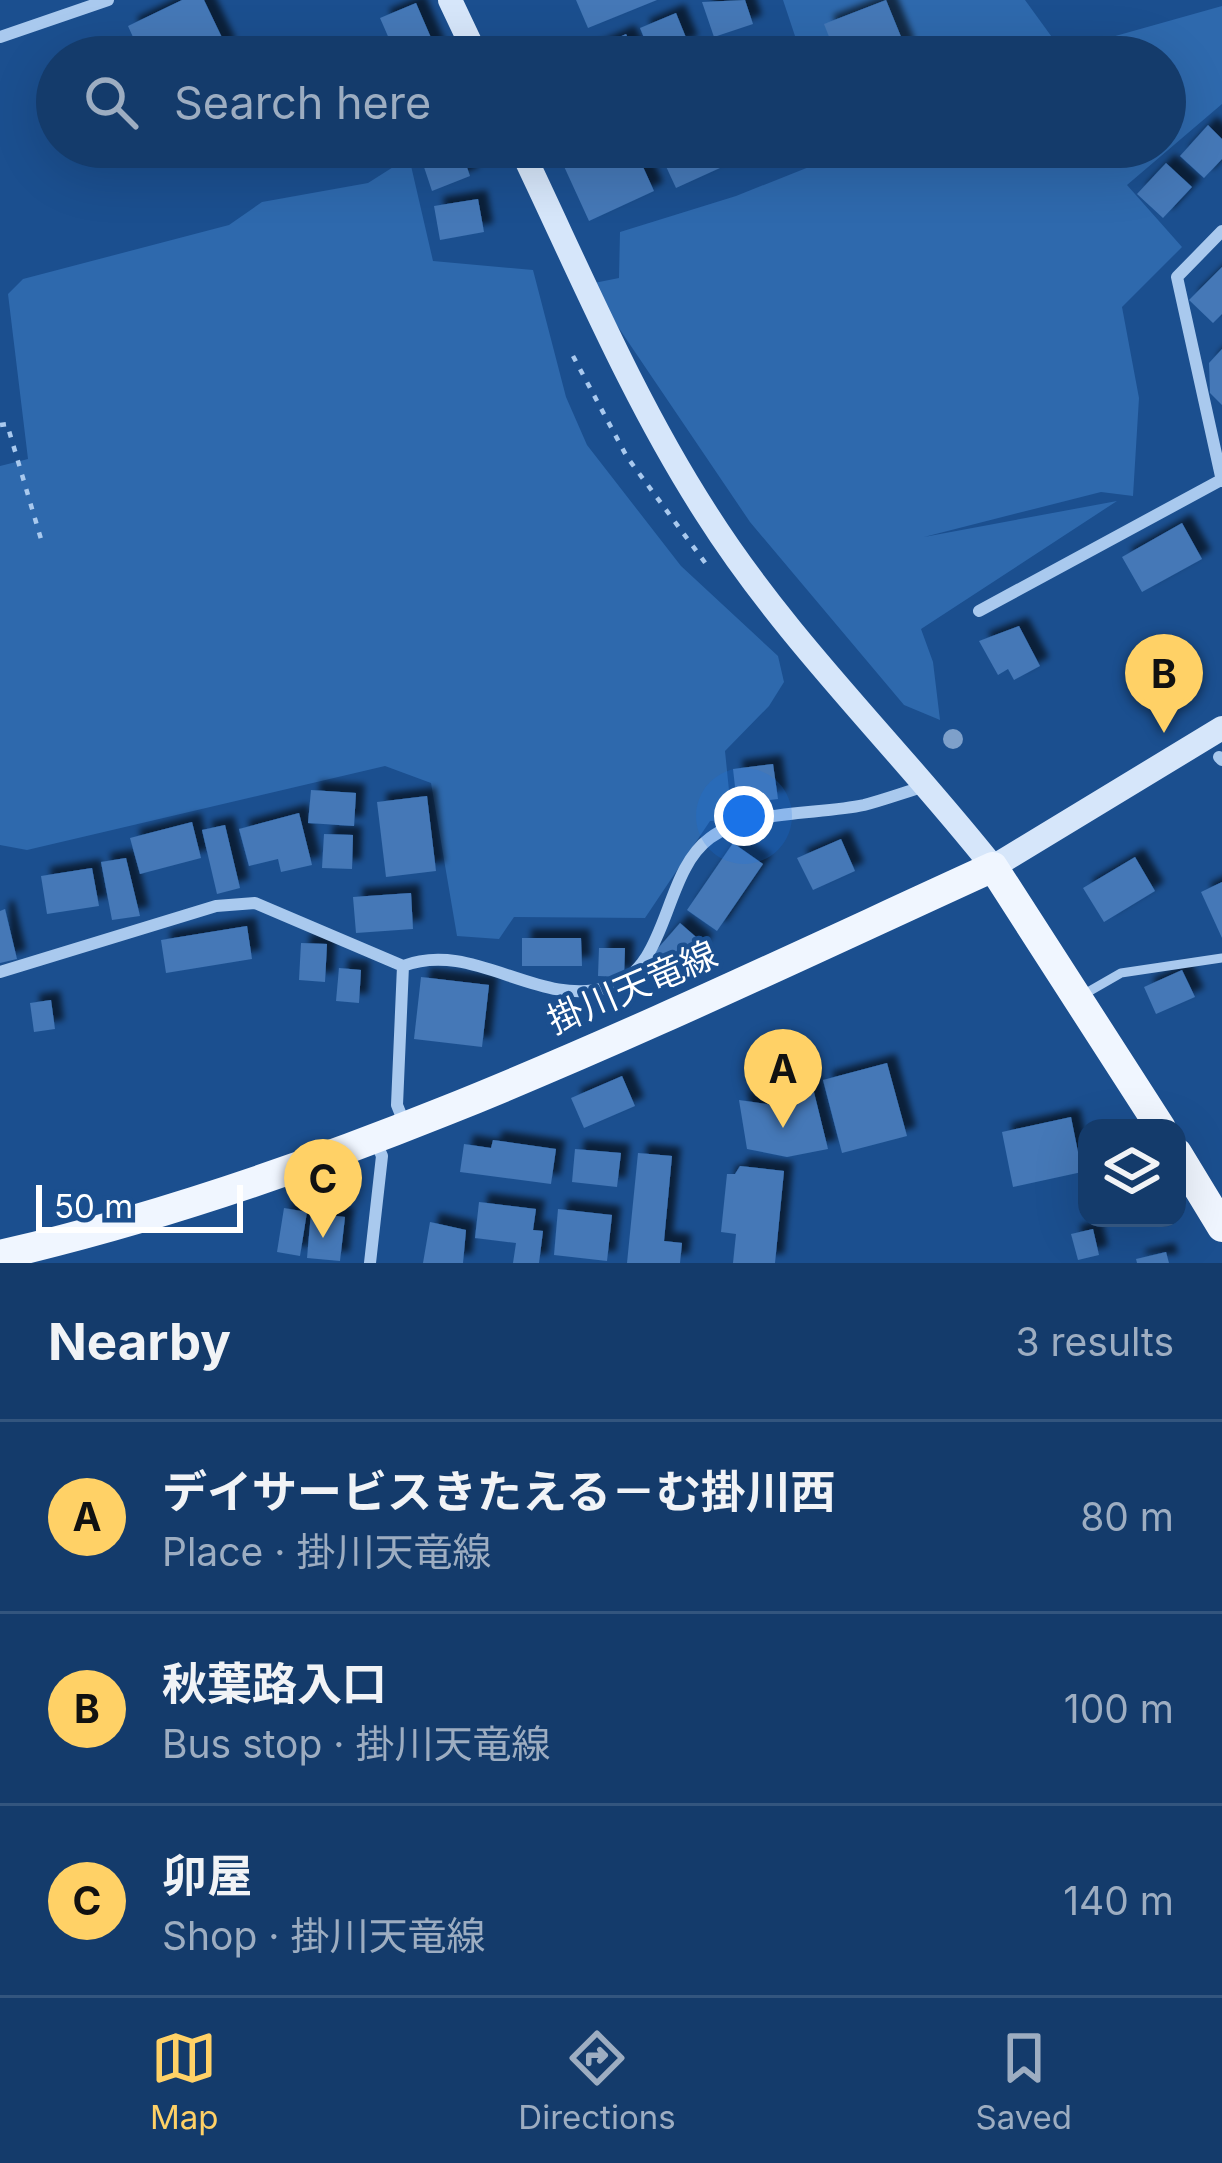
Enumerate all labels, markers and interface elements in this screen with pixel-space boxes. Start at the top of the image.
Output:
search box [36,36,1186,168]
icon: search [78,69,144,135]
text: Search here [174,75,431,130]
pin: B [1125,634,1203,733]
your location [714,786,774,846]
street label: 掛川天竜線 [541,932,723,1042]
pin: A [744,1029,822,1128]
map controls [1078,1119,1186,1227]
button: layers [1078,1119,1186,1227]
pin: C [284,1139,362,1238]
scale bar [36,1179,243,1232]
text: 50 m [54,1186,133,1226]
text: Nearby [48,1311,231,1372]
text: 3 results [1016,1318,1174,1365]
text: デイサービスきたえる－む掛川西 [162,1464,836,1519]
text: A [72,1493,102,1540]
text: 80 m [1080,1493,1174,1540]
text: Place · 掛川天竜線 [162,1528,491,1575]
text: 秋葉路入口 [162,1656,387,1711]
text: B [74,1685,100,1732]
text: 100 m [1064,1685,1174,1732]
text: Bus stop · 掛川天竜線 [162,1720,551,1767]
text: 卯屋 [162,1848,252,1903]
text: C [73,1877,101,1924]
text: 140 m [1063,1877,1174,1924]
text: Shop · 掛川天竜線 [162,1912,486,1959]
tab: Map [150,2025,218,2137]
tab: Directions [518,2025,676,2137]
tab: Saved [975,2025,1072,2137]

